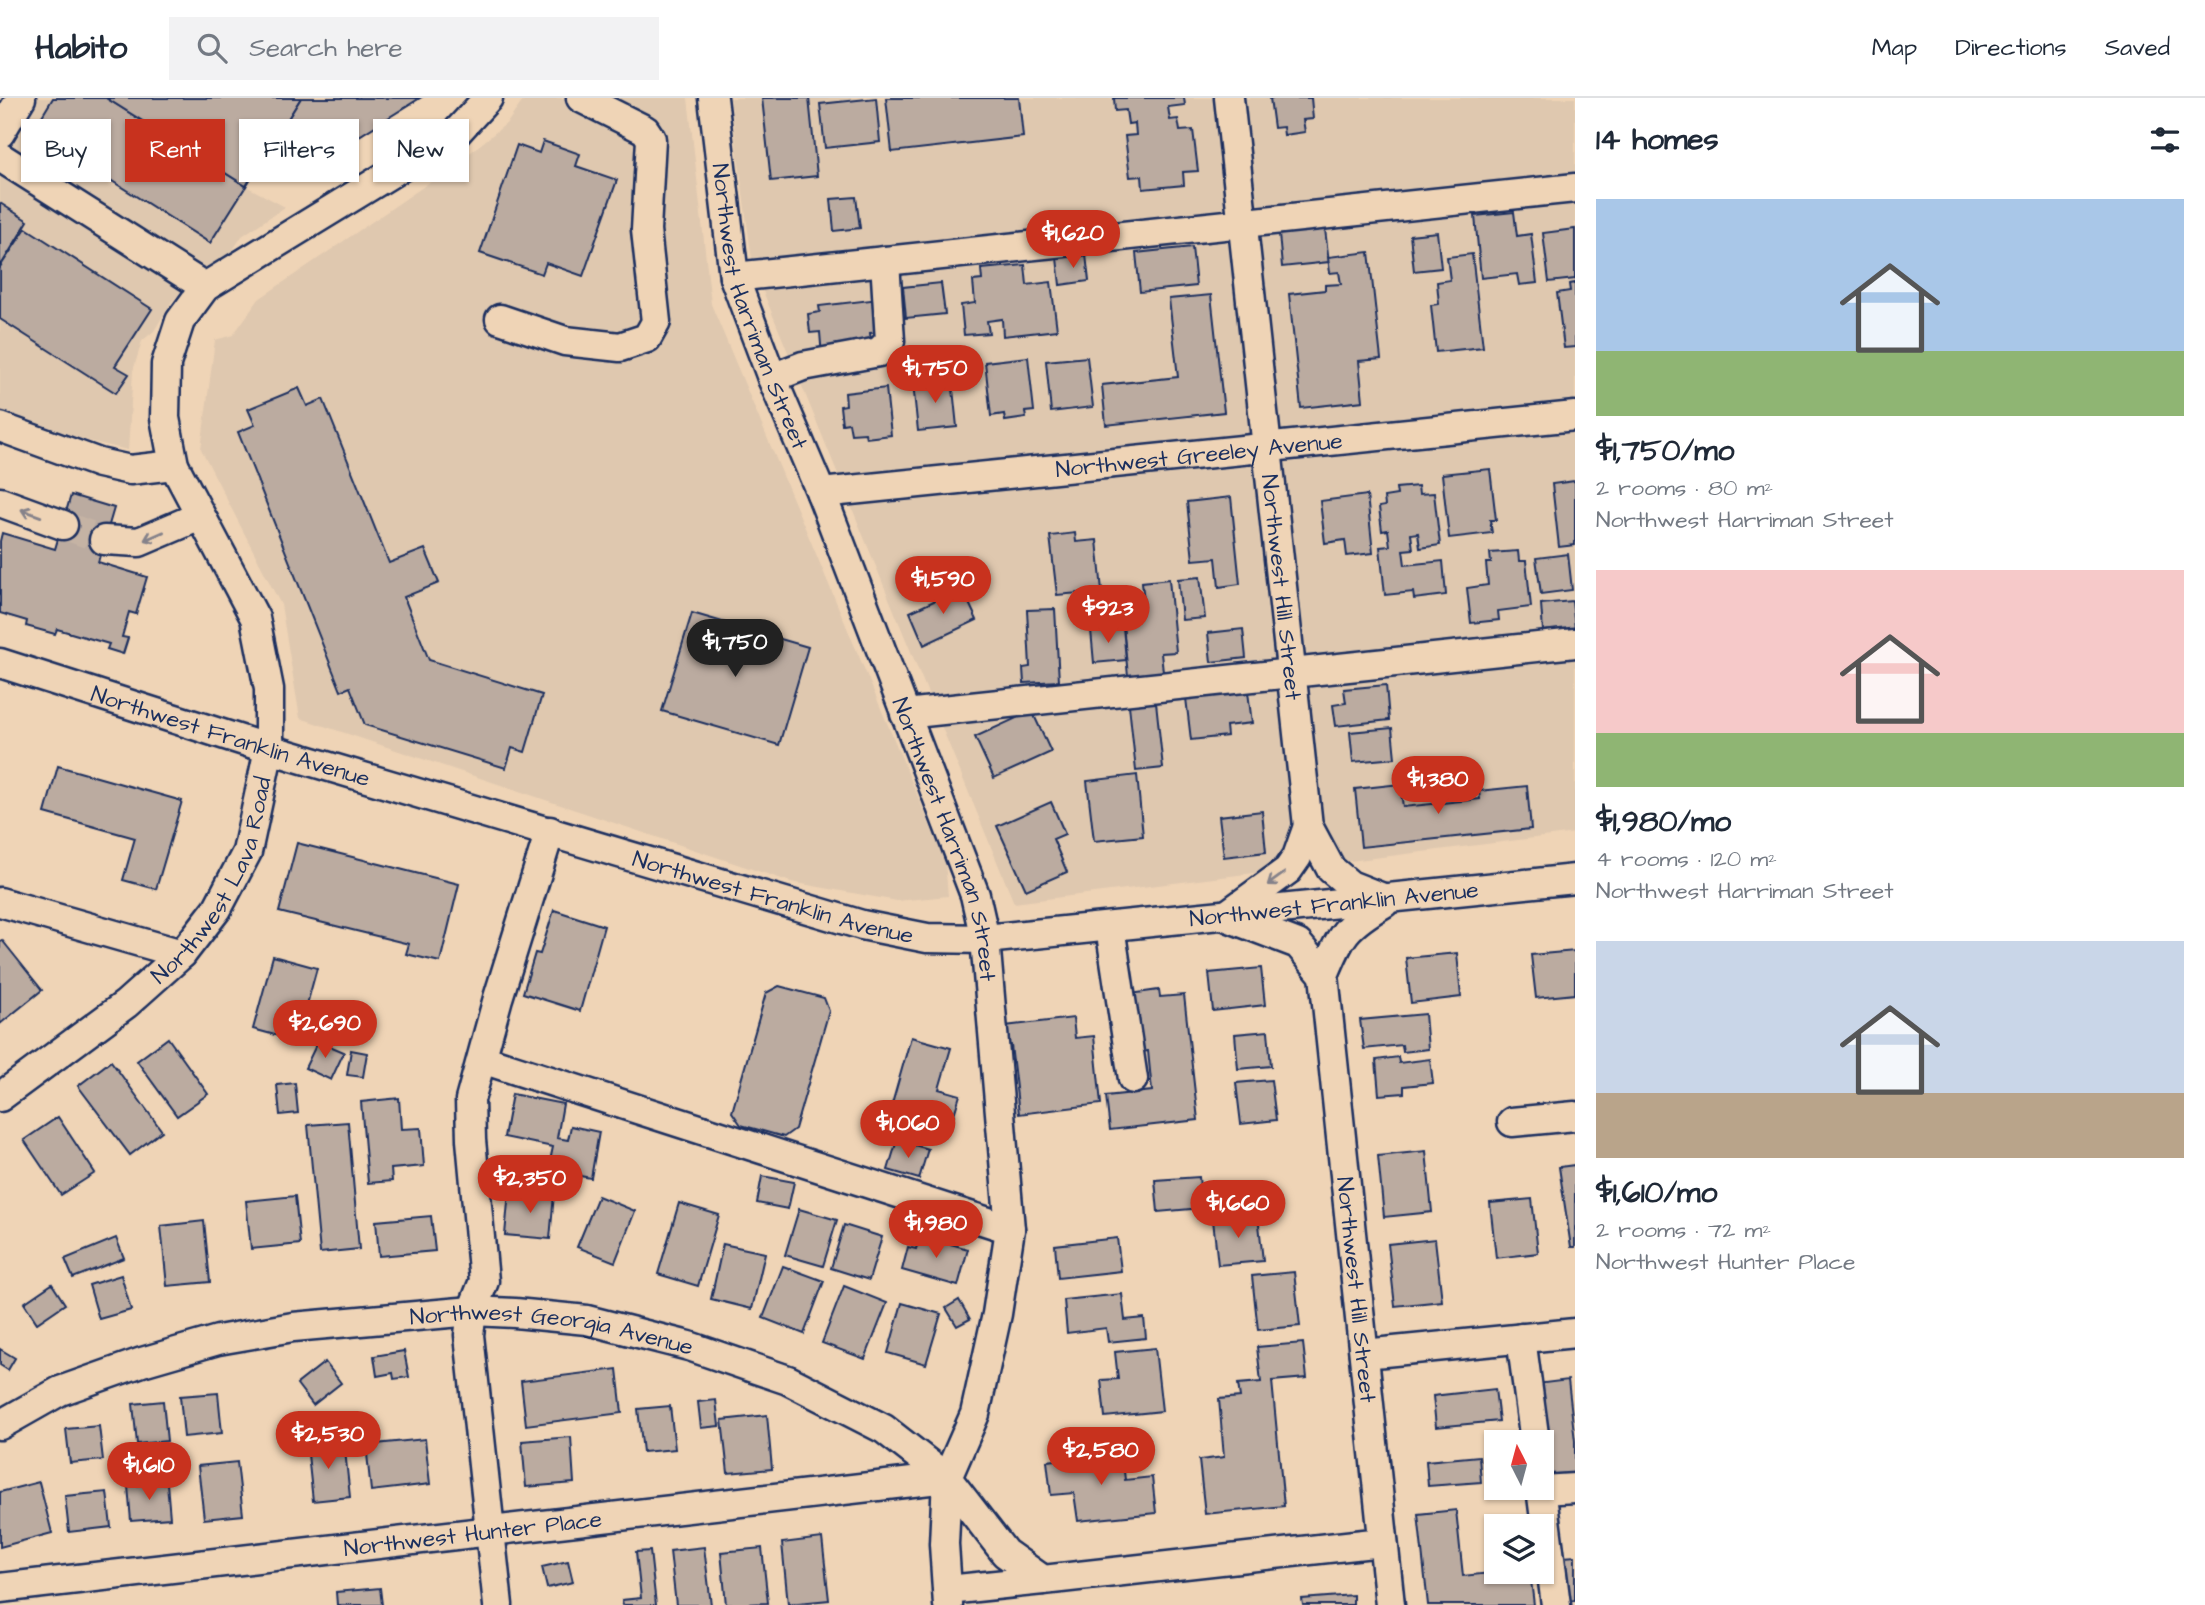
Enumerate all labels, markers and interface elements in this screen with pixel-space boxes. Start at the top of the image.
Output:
search box [169,17,659,80]
text: Habito [35,25,127,71]
icon: search [193,29,231,67]
text: Search here [249,30,403,66]
text: Map [1872,31,1917,65]
text: Directions [1955,31,2067,65]
text: Saved [2105,31,2170,65]
chip: Buy [21,119,111,182]
chip: Rent [125,119,225,182]
chip: Filters [239,119,359,182]
chip: New [373,119,469,182]
text: 14 homes [1596,119,1719,161]
icon: filters [2146,121,2184,159]
street label: Northwest Harriman Street [704,162,816,455]
pin: $1,620 [1016,211,1130,270]
text: $1,620 [1042,217,1104,249]
icon: home [1827,245,1953,371]
pin: $1,750 [878,345,992,405]
text: $1,750 [903,352,967,384]
street label: Northwest Greeley Avenue [1054,425,1344,486]
text: $1,750/mo [1596,430,1734,472]
text: 2 rooms · 80 m² [1596,472,1773,504]
street label: Northwest Hill Street [1253,473,1309,702]
text: Northwest Harriman Street [1596,504,1894,536]
one-way arrow [21,506,43,519]
one-way arrow [143,530,165,543]
pin: $1,590 [886,556,1000,616]
text: $1,590 [911,563,975,595]
pin: $923 [1067,586,1149,645]
text: $923 [1083,592,1133,624]
icon: home [1827,616,1953,742]
pin: $1,750 [678,620,792,679]
text: $1,750 [703,626,767,658]
street label: Northwest Franklin Avenue [87,678,374,795]
street label: Northwest Harriman Street [884,693,1004,983]
pin: $1,380 [1381,756,1495,816]
text: $1,380 [1408,763,1468,795]
street label: Northwest Lava Road [144,774,280,992]
text: $1,980/mo [1596,801,1731,843]
street label: Northwest Franklin Avenue [629,843,916,952]
text: 4 rooms · 120 m² [1596,843,1777,875]
one-way arrow [1267,871,1286,886]
street label: Northwest Franklin Avenue [1188,874,1480,935]
text: Northwest Harriman Street [1596,875,1894,907]
icon: home [1827,987,1953,1113]
pin: $2,690 [268,1000,382,1060]
text: $2,690 [289,1007,361,1039]
pin: $1,060 [851,1100,965,1160]
text: $1,060 [876,1107,940,1139]
pin: $2,350 [473,1156,587,1215]
text: $2,350 [494,1162,566,1194]
text: $1,610/mo [1596,1172,1717,1214]
street label: Northwest Hill Street [1328,1175,1384,1405]
pin: $1,660 [1181,1180,1295,1240]
text: $1,660 [1206,1187,1270,1219]
pin: $1,980 [879,1200,993,1260]
text: $1,980 [905,1207,967,1239]
text: 2 rooms · 72 m² [1596,1214,1771,1246]
text: Northwest Hunter Place [1596,1246,1856,1278]
street label: Northwest Georgia Avenue [409,1296,697,1363]
pin: $2,530 [271,1412,385,1471]
text: $2,530 [292,1418,364,1450]
pin: $2,580 [1044,1428,1158,1487]
north arrow [1484,1430,1554,1500]
map controls [1484,1430,1554,1584]
text: $2,580 [1063,1434,1139,1466]
pin: $1,610 [92,1442,206,1502]
text: $1,610 [123,1449,175,1481]
street label: Northwest Hunter Place [342,1503,604,1565]
button: layers [1484,1514,1554,1584]

